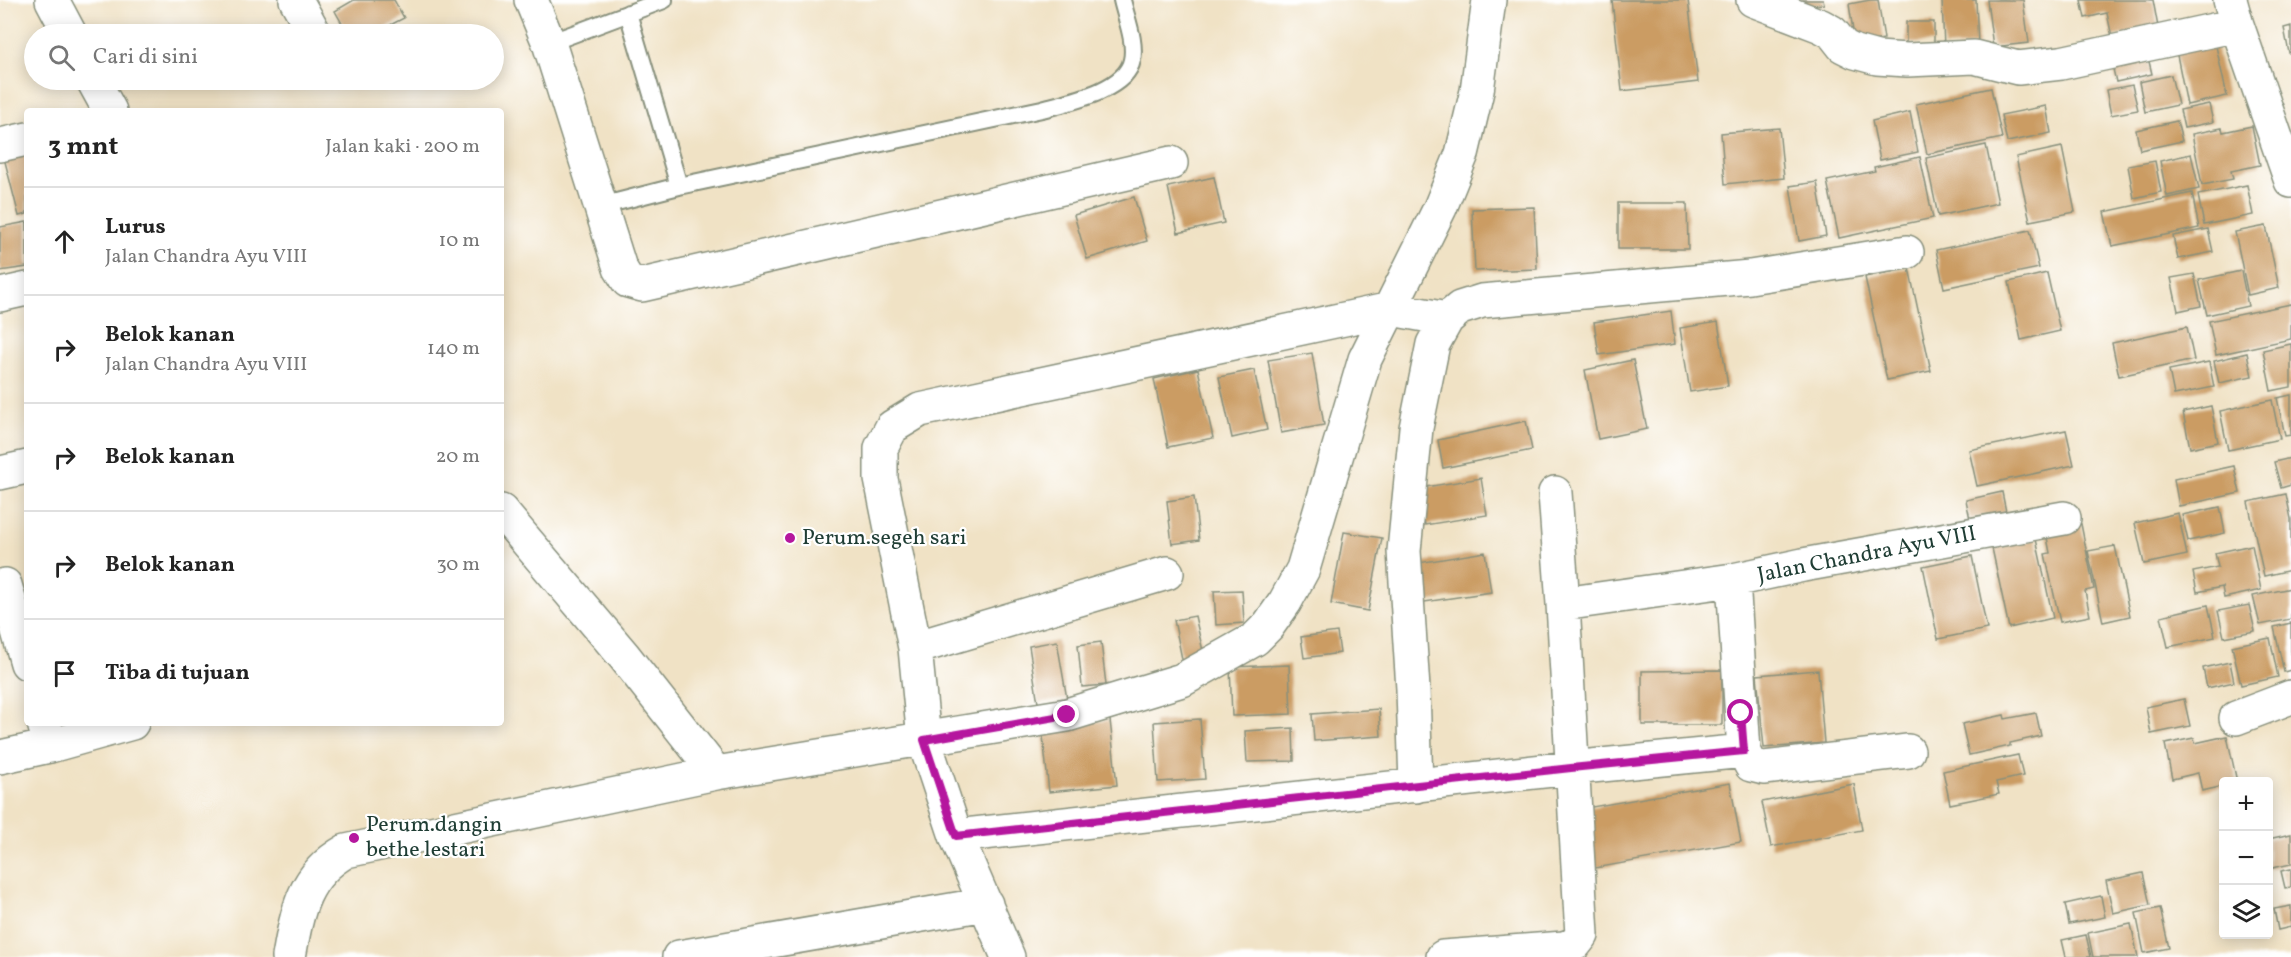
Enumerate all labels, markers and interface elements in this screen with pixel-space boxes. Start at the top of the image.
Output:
search box [24,24,504,90]
icon: search [45,41,78,74]
text: Cari di sini [93,42,198,73]
text: 3 mnt [48,129,118,165]
text: Jalan kaki · 200 m [325,133,480,161]
text: Lurus [105,212,166,243]
icon: ahead [48,225,81,258]
text: 10 m [439,227,480,255]
text: Jalan Chandra Ayu VIII [105,243,307,271]
text: Belok kanan [105,320,235,351]
icon: right [48,333,81,366]
text: 140 m [427,335,480,363]
text: Jalan Chandra Ayu VIII [105,351,307,379]
icon: right [48,441,81,474]
text: Belok kanan [105,442,235,473]
text: 20 m [436,443,480,471]
street label: Jalan Chandra Ayu VIII [1755,519,1979,591]
place label: Perum.segeh sari [802,523,966,554]
marker: Perum.segeh sari [783,531,797,545]
icon: right [48,549,81,582]
text: Belok kanan [105,550,235,581]
text: 30 m [436,551,480,579]
icon: arrive [48,657,81,690]
text: Tiba di tujuan [105,658,250,689]
route start [1727,699,1753,725]
route end [1053,701,1079,727]
map controls [2219,777,2273,939]
button: + [2219,777,2273,831]
place label: Perum.dangin bethe lestari [366,810,502,866]
marker: Perum.dangin bethe lestari [347,831,361,845]
button: − [2219,831,2273,885]
button: layers [2219,885,2273,939]

